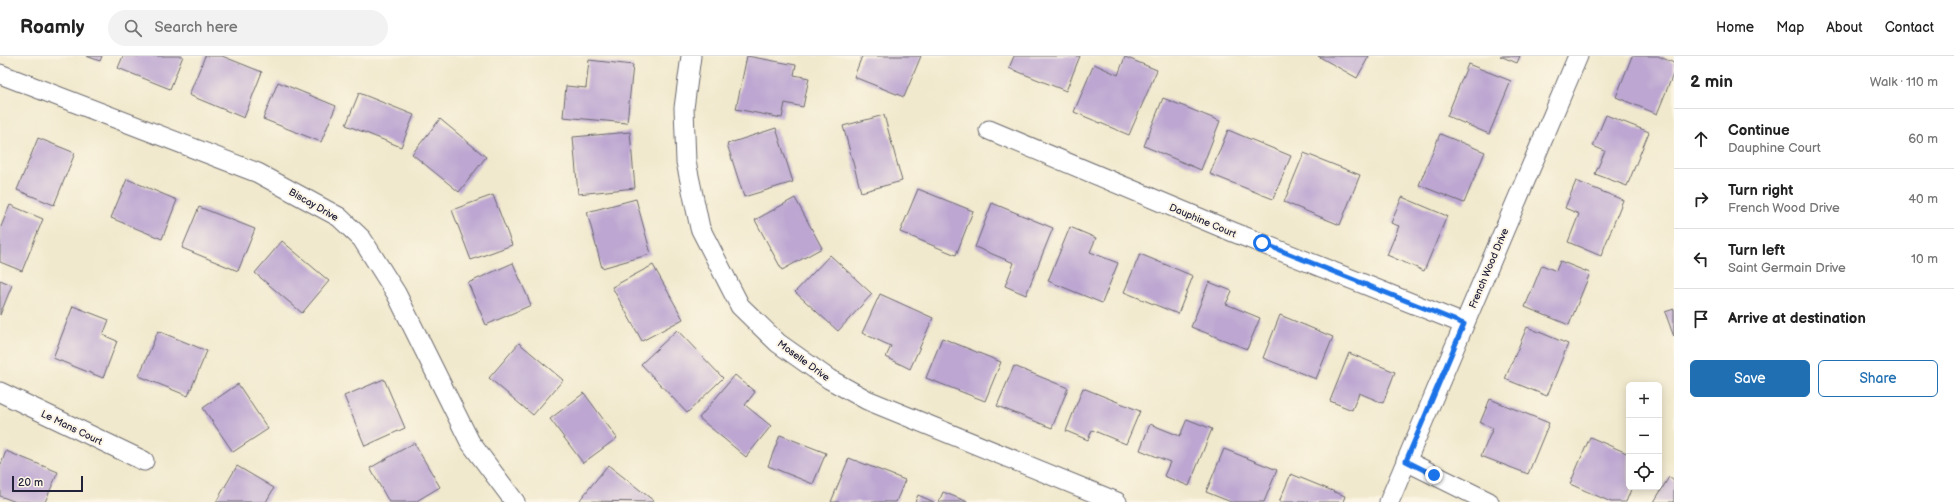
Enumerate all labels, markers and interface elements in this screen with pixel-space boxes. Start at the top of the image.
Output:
search box [108,10,388,46]
text: Roamly [20,16,84,39]
icon: search [122,17,144,39]
text: Search here [154,18,238,37]
text: Home [1716,19,1754,36]
text: Map [1776,19,1804,36]
text: About [1826,19,1863,36]
text: Contact [1885,19,1934,36]
text: 2 min [1690,72,1733,92]
text: Walk · 110 m [1870,74,1938,90]
text: Continue [1728,121,1790,140]
icon: ahead [1690,128,1712,150]
text: 60 m [1908,131,1938,147]
text: Dauphine Court [1728,140,1821,156]
text: Turn right [1728,181,1793,200]
street label: Biscay Drive [287,186,340,224]
icon: right [1690,188,1712,210]
text: 40 m [1908,191,1938,207]
text: French Wood Drive [1728,200,1840,216]
street label: Dauphine Court [1167,201,1238,240]
street label: French Wood Drive [1467,226,1511,310]
route start [1253,234,1271,252]
text: Turn left [1728,241,1785,260]
icon: left [1690,248,1712,270]
text: 10 m [1911,251,1938,267]
text: Saint Germain Drive [1728,260,1846,276]
icon: arrive [1690,308,1712,330]
text: Arrive at destination [1728,309,1866,328]
street label: Moselle Drive [775,338,832,384]
button: Save [1690,360,1810,397]
button: Share [1818,360,1938,397]
map controls [1626,382,1662,490]
button: + [1626,382,1662,418]
street label: Le Mans Court [39,408,104,448]
button: − [1626,418,1662,454]
button: locate [1626,454,1662,490]
route end [1425,466,1443,484]
scale bar [12,474,83,493]
text: 20 m [18,476,43,489]

